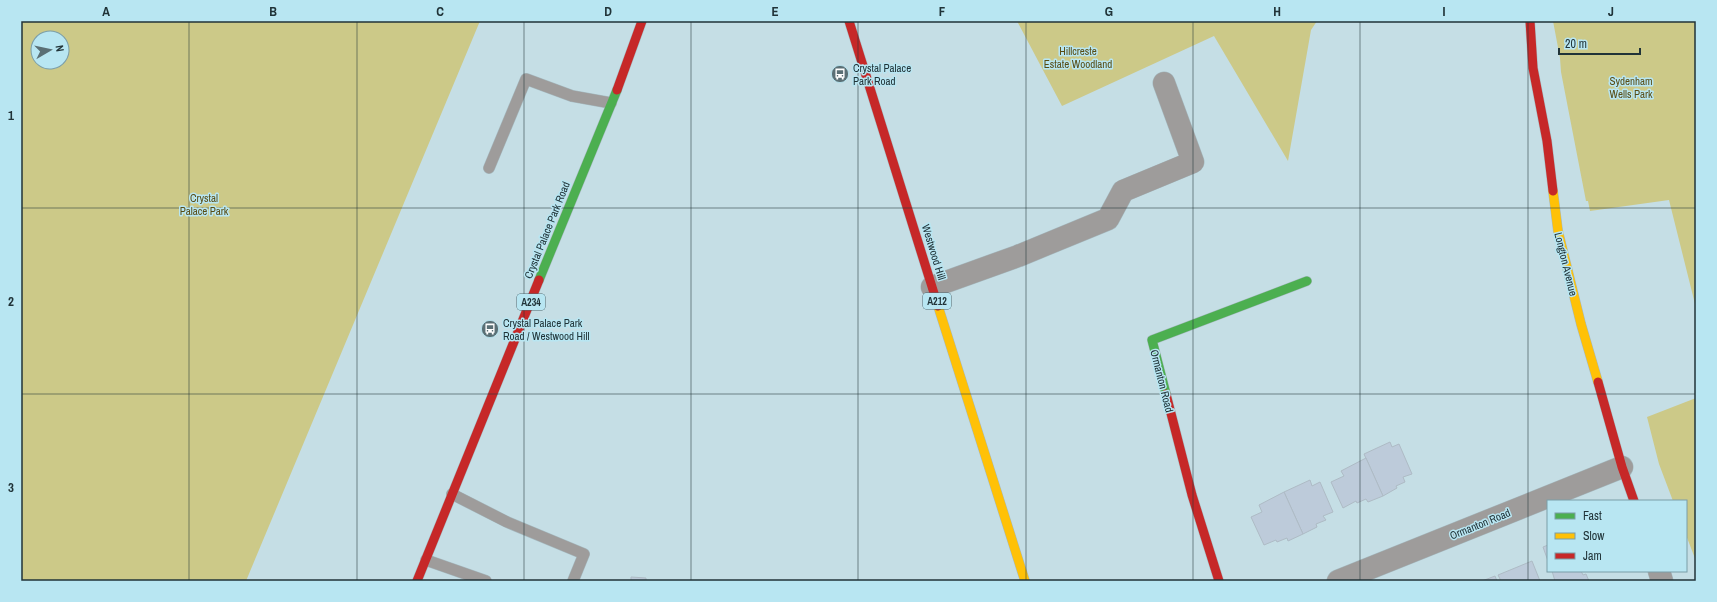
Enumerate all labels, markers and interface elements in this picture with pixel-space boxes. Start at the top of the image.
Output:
text: A [102,3,110,20]
text: B [269,3,277,20]
text: C [436,3,444,20]
text: D [604,3,612,20]
text: E [771,3,779,20]
text: F [939,3,946,20]
text: G [1105,3,1113,20]
text: H [1273,3,1281,20]
text: I [1443,3,1446,20]
text: J [1608,3,1614,20]
north arrow [30,30,70,70]
scale bar [1559,30,1640,56]
text: 20 m [1565,36,1587,52]
text: N [52,44,67,53]
park label: Hillcreste Estate Woodland [1044,44,1112,71]
place label: Crystal Palace Park Road [853,61,911,88]
bus stop icon: Crystal Palace Park Road [830,64,850,84]
park label: Sydenham Wells Park [1609,74,1653,101]
text: 1 [8,107,14,124]
street label: Crystal Palace Park Road [521,179,573,281]
park label: Crystal Palace Park [180,191,229,218]
street label: Westwood Hill [919,222,949,282]
street label: Longton Avenue [1551,231,1581,297]
text: 2 [8,293,14,310]
road number: A212 [923,293,951,309]
road number: A234 [517,294,545,310]
place label: Crystal Palace Park Road / Westwood Hill [503,316,590,343]
bus stop icon: Crystal Palace Park Road / Westwood Hill [480,319,500,339]
street label: Ormanton Road [1147,348,1177,414]
text: 3 [8,479,14,496]
legend [1547,500,1687,572]
street label: Ormanton Road [1448,505,1512,543]
text: Fast [1583,508,1602,524]
text: Slow [1583,528,1605,544]
text: Jam [1583,548,1602,564]

